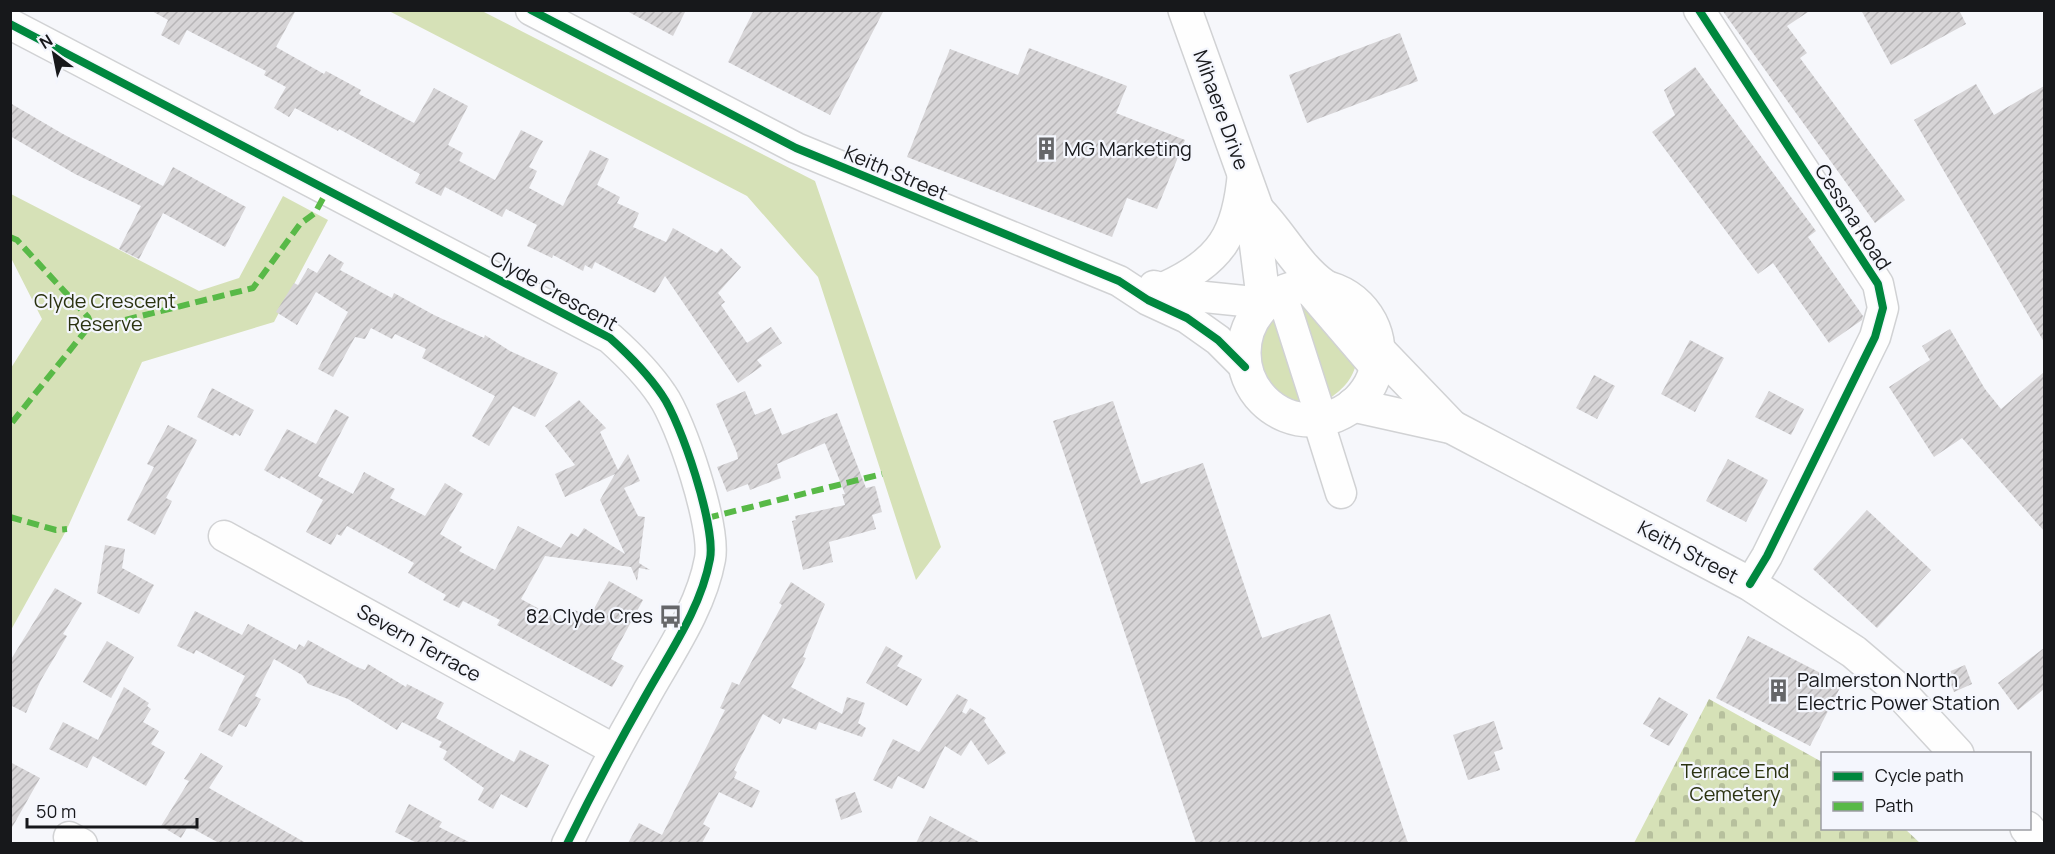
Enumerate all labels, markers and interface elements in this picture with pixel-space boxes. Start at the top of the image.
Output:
north arrow [24,24,84,84]
text: N [35,29,57,54]
street label: Mihaere Drive [1187,46,1256,173]
place label: MG Marketing [1064,135,1192,162]
building icon: MG Marketing [1033,136,1059,162]
street label: Keith Street [840,139,952,206]
street label: Cessna Road [1809,158,1898,275]
street label: Clyde Crescent [485,244,623,337]
park label: Clyde Crescent Reserve [34,287,176,337]
street label: Keith Street [1633,514,1743,589]
street label: Severn Terrace [352,597,486,688]
place label: 82 Clyde Cres [526,602,653,629]
bus stop icon: 82 Clyde Cres [658,603,684,629]
place label: Palmerston North Electric Power Station [1797,666,2000,716]
building icon: Palmerston North Electric Power Station [1766,678,1792,704]
legend [1821,752,2031,830]
park label: Terrace End Cemetery [1681,757,1789,807]
text: Cycle path [1875,763,1964,787]
scale bar [27,791,196,829]
text: Path [1875,793,1913,817]
text: 50 m [36,799,76,823]

